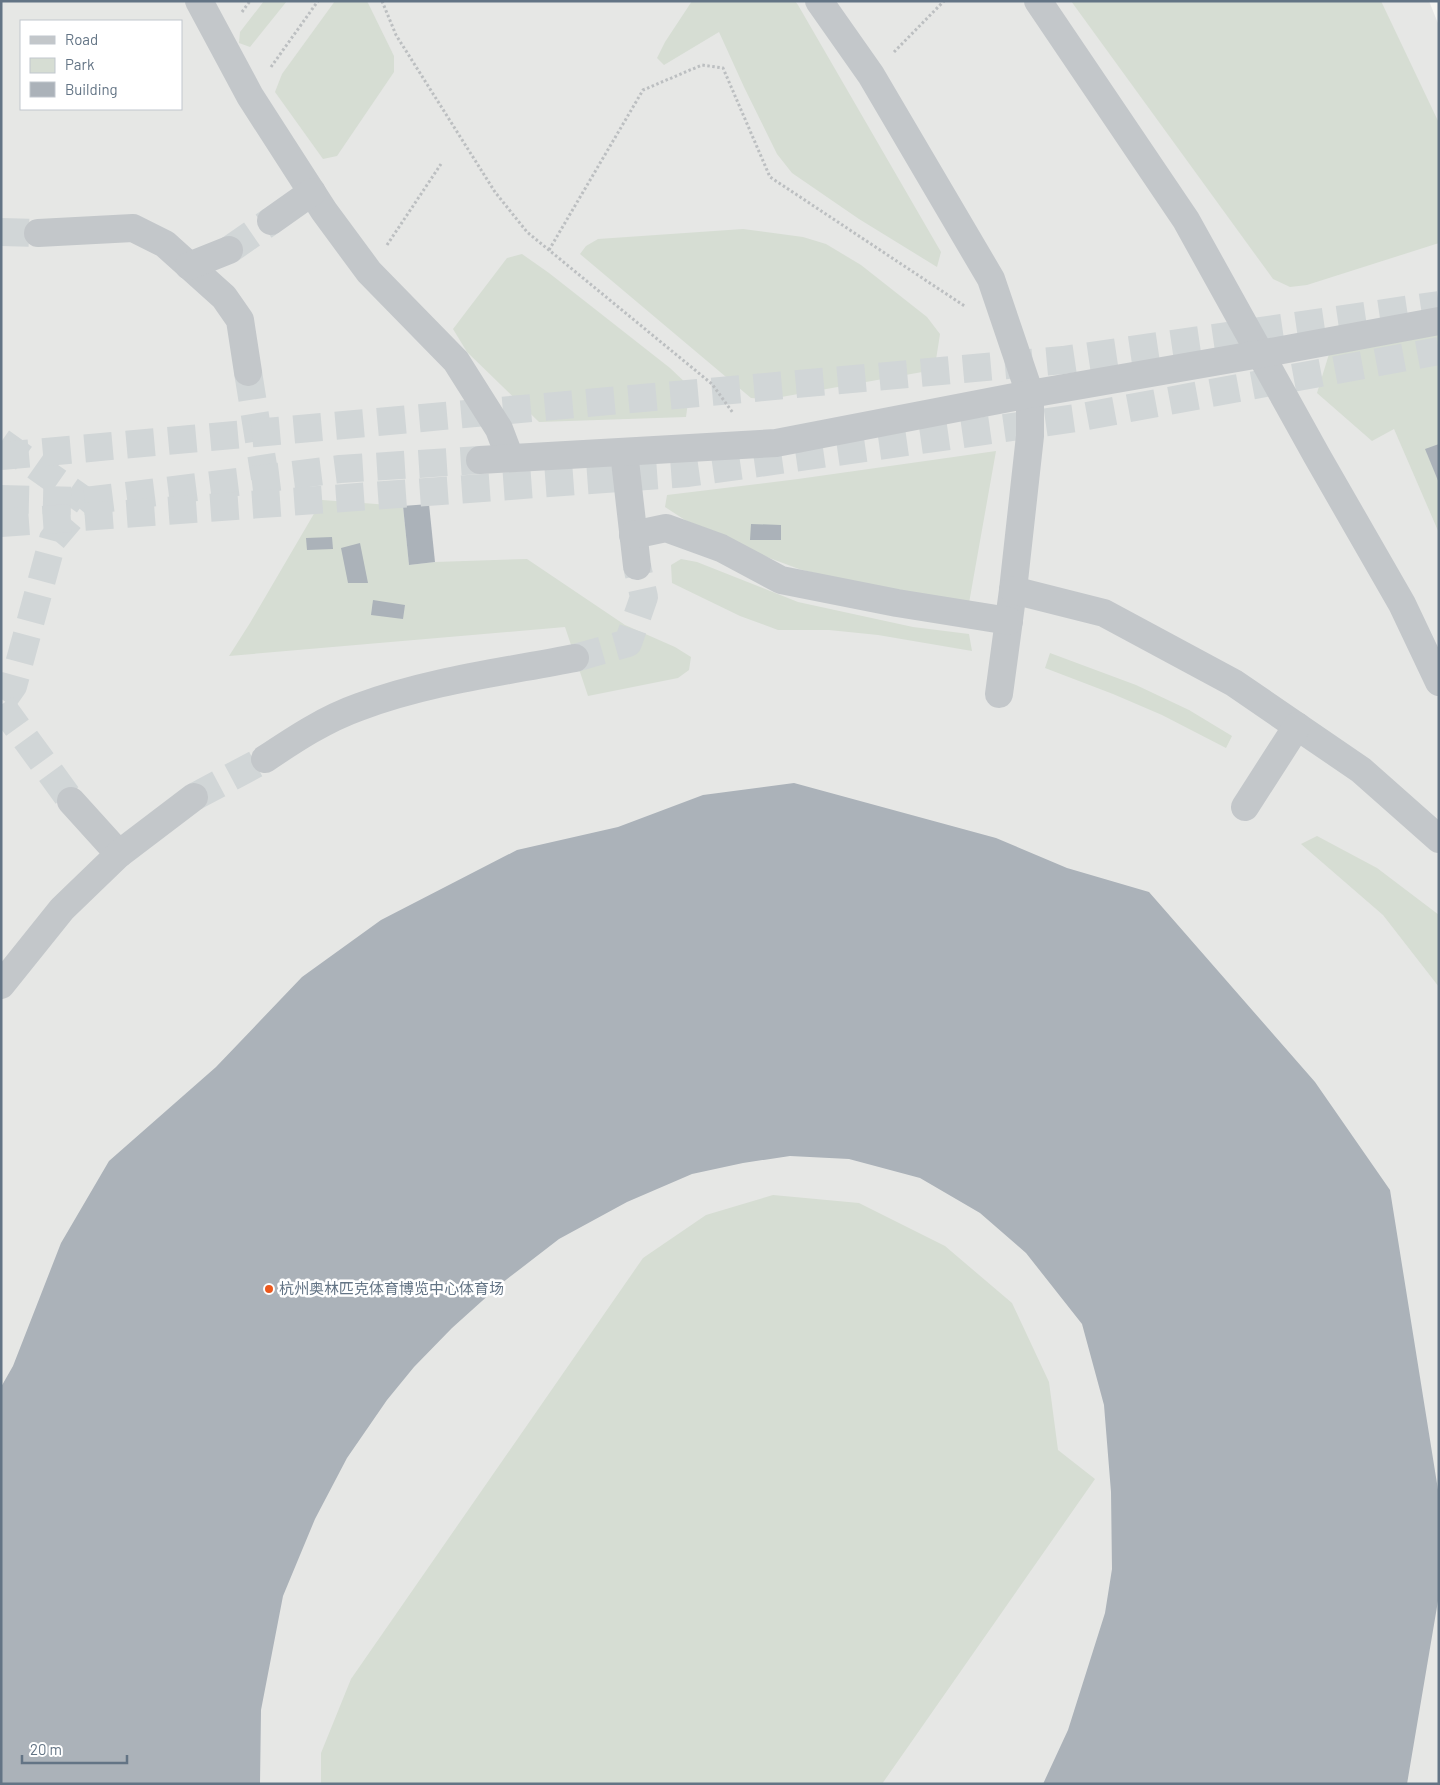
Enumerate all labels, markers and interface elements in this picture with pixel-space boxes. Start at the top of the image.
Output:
legend [20,20,182,110]
text: Road [65,30,98,48]
text: Park [65,55,95,73]
text: Building [65,80,118,98]
place label: 杭州奥林匹克体育博览中心体育场 [279,1279,504,1297]
marker: 杭州奥林匹克体育博览中心体育场 [263,1283,275,1295]
scale bar [22,1732,128,1764]
text: 20 m [30,1740,62,1758]

